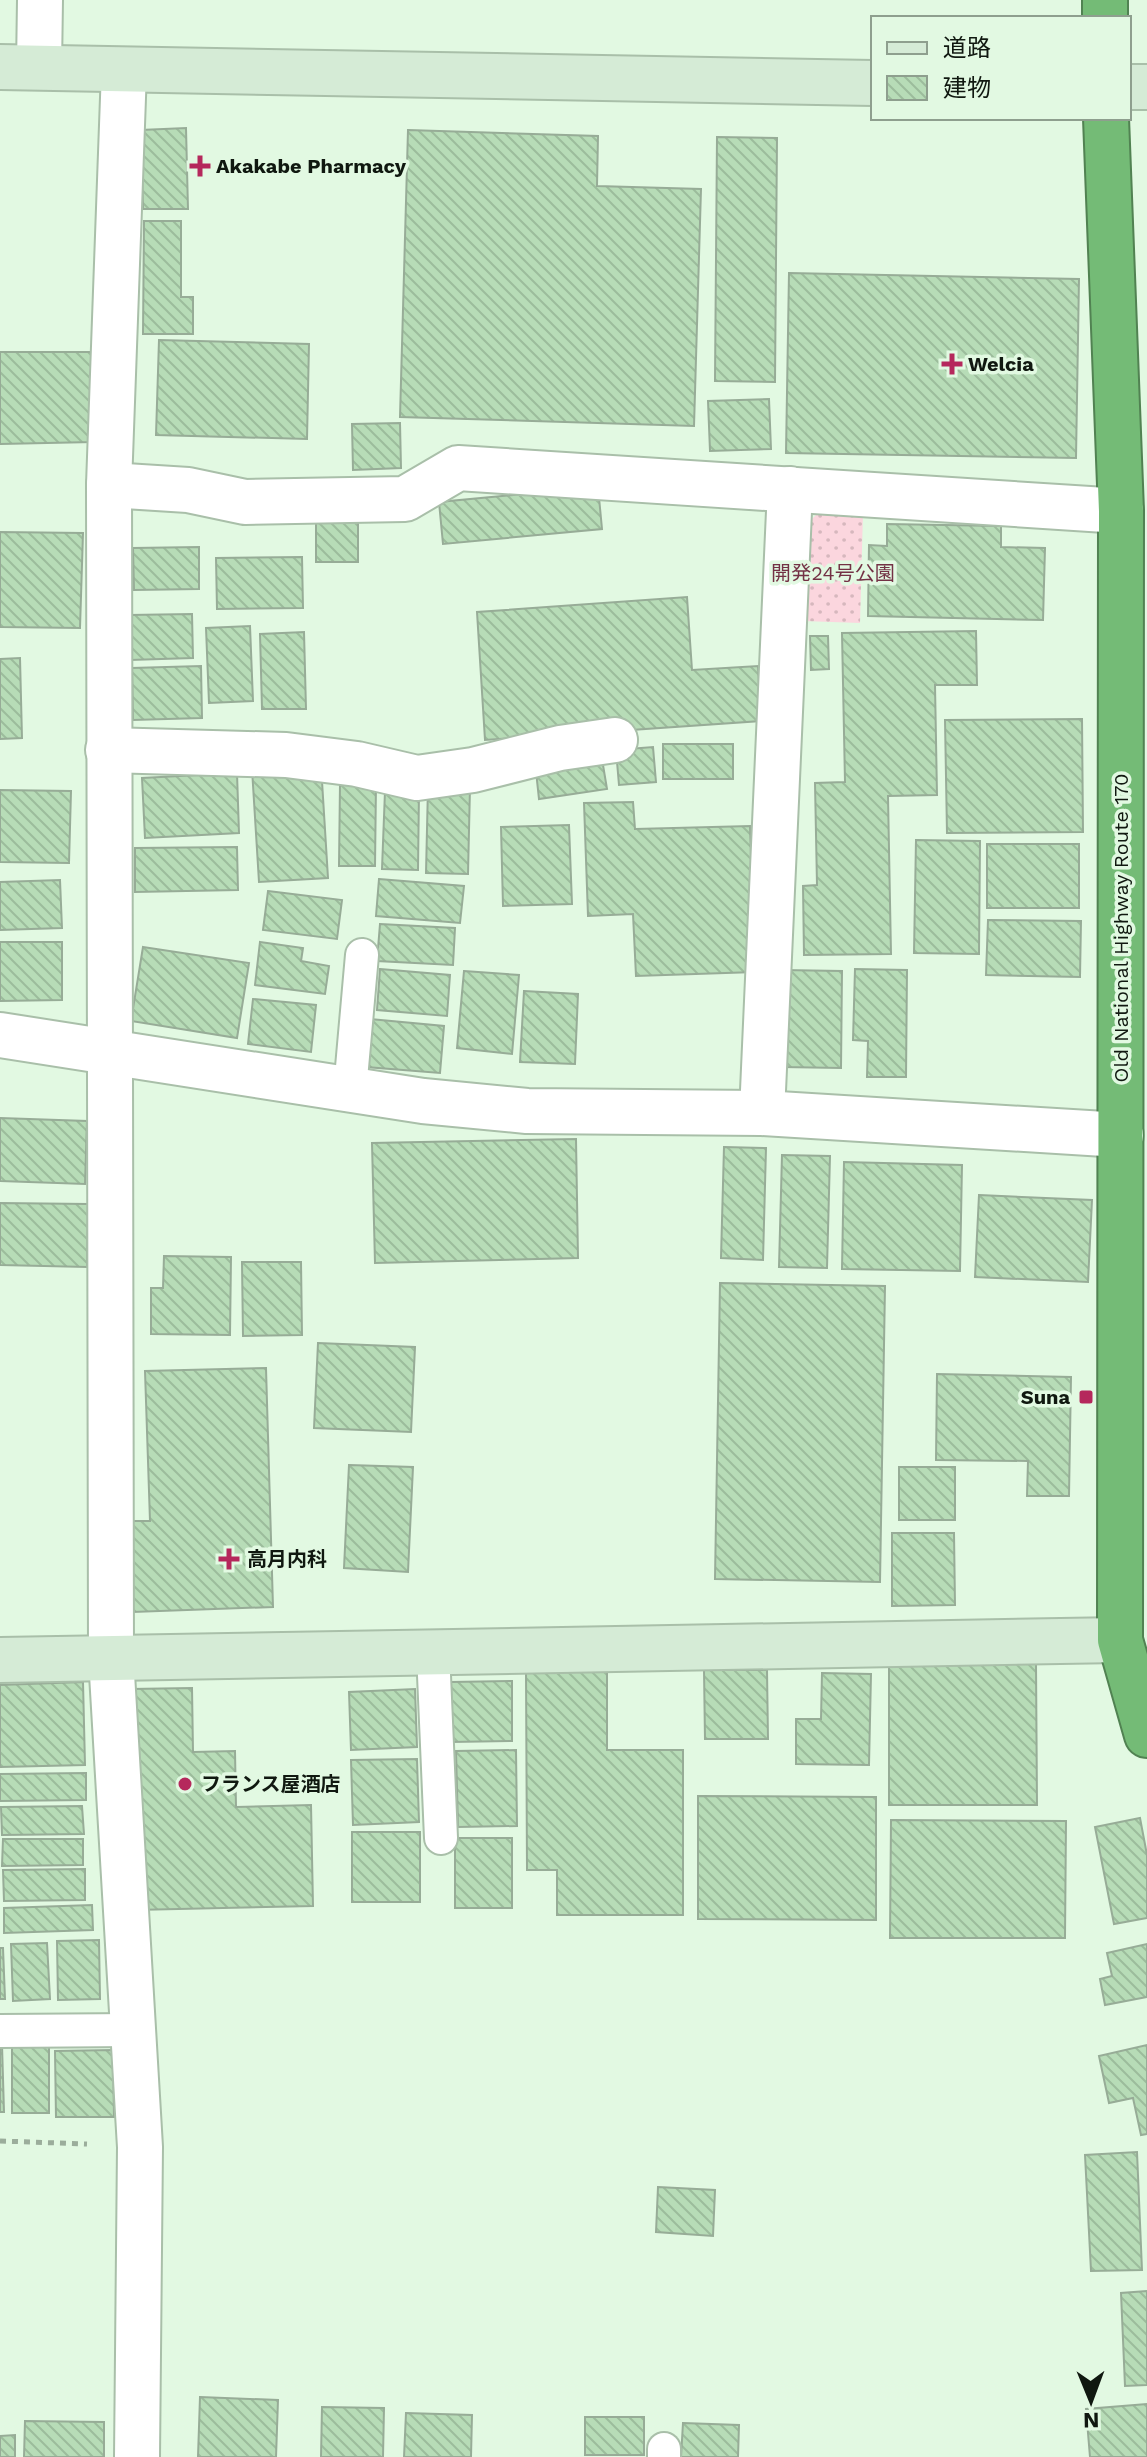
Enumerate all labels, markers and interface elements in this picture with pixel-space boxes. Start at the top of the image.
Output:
legend [871,16,1131,120]
text: 道路 [943,34,991,62]
text: 建物 [943,74,991,102]
place label: Akakabe Pharmacy [216,154,407,178]
marker: Akakabe Pharmacy [191,157,209,175]
place label: Welcia [968,352,1034,376]
marker: Welcia [943,355,961,373]
park label: 開発24号公園 [771,561,895,585]
street label: Old National Highway Route 170 [1109,774,1133,1083]
place label: Suna [1021,1385,1070,1409]
marker: Suna [1077,1388,1095,1406]
place label: 高月内科 [247,1547,327,1571]
marker: 高月内科 [218,1548,240,1570]
place label: フランス屋酒店 [201,1772,341,1796]
marker: フランス屋酒店 [176,1775,194,1793]
north arrow [1051,2361,1131,2441]
text: N [1083,2408,1100,2433]

